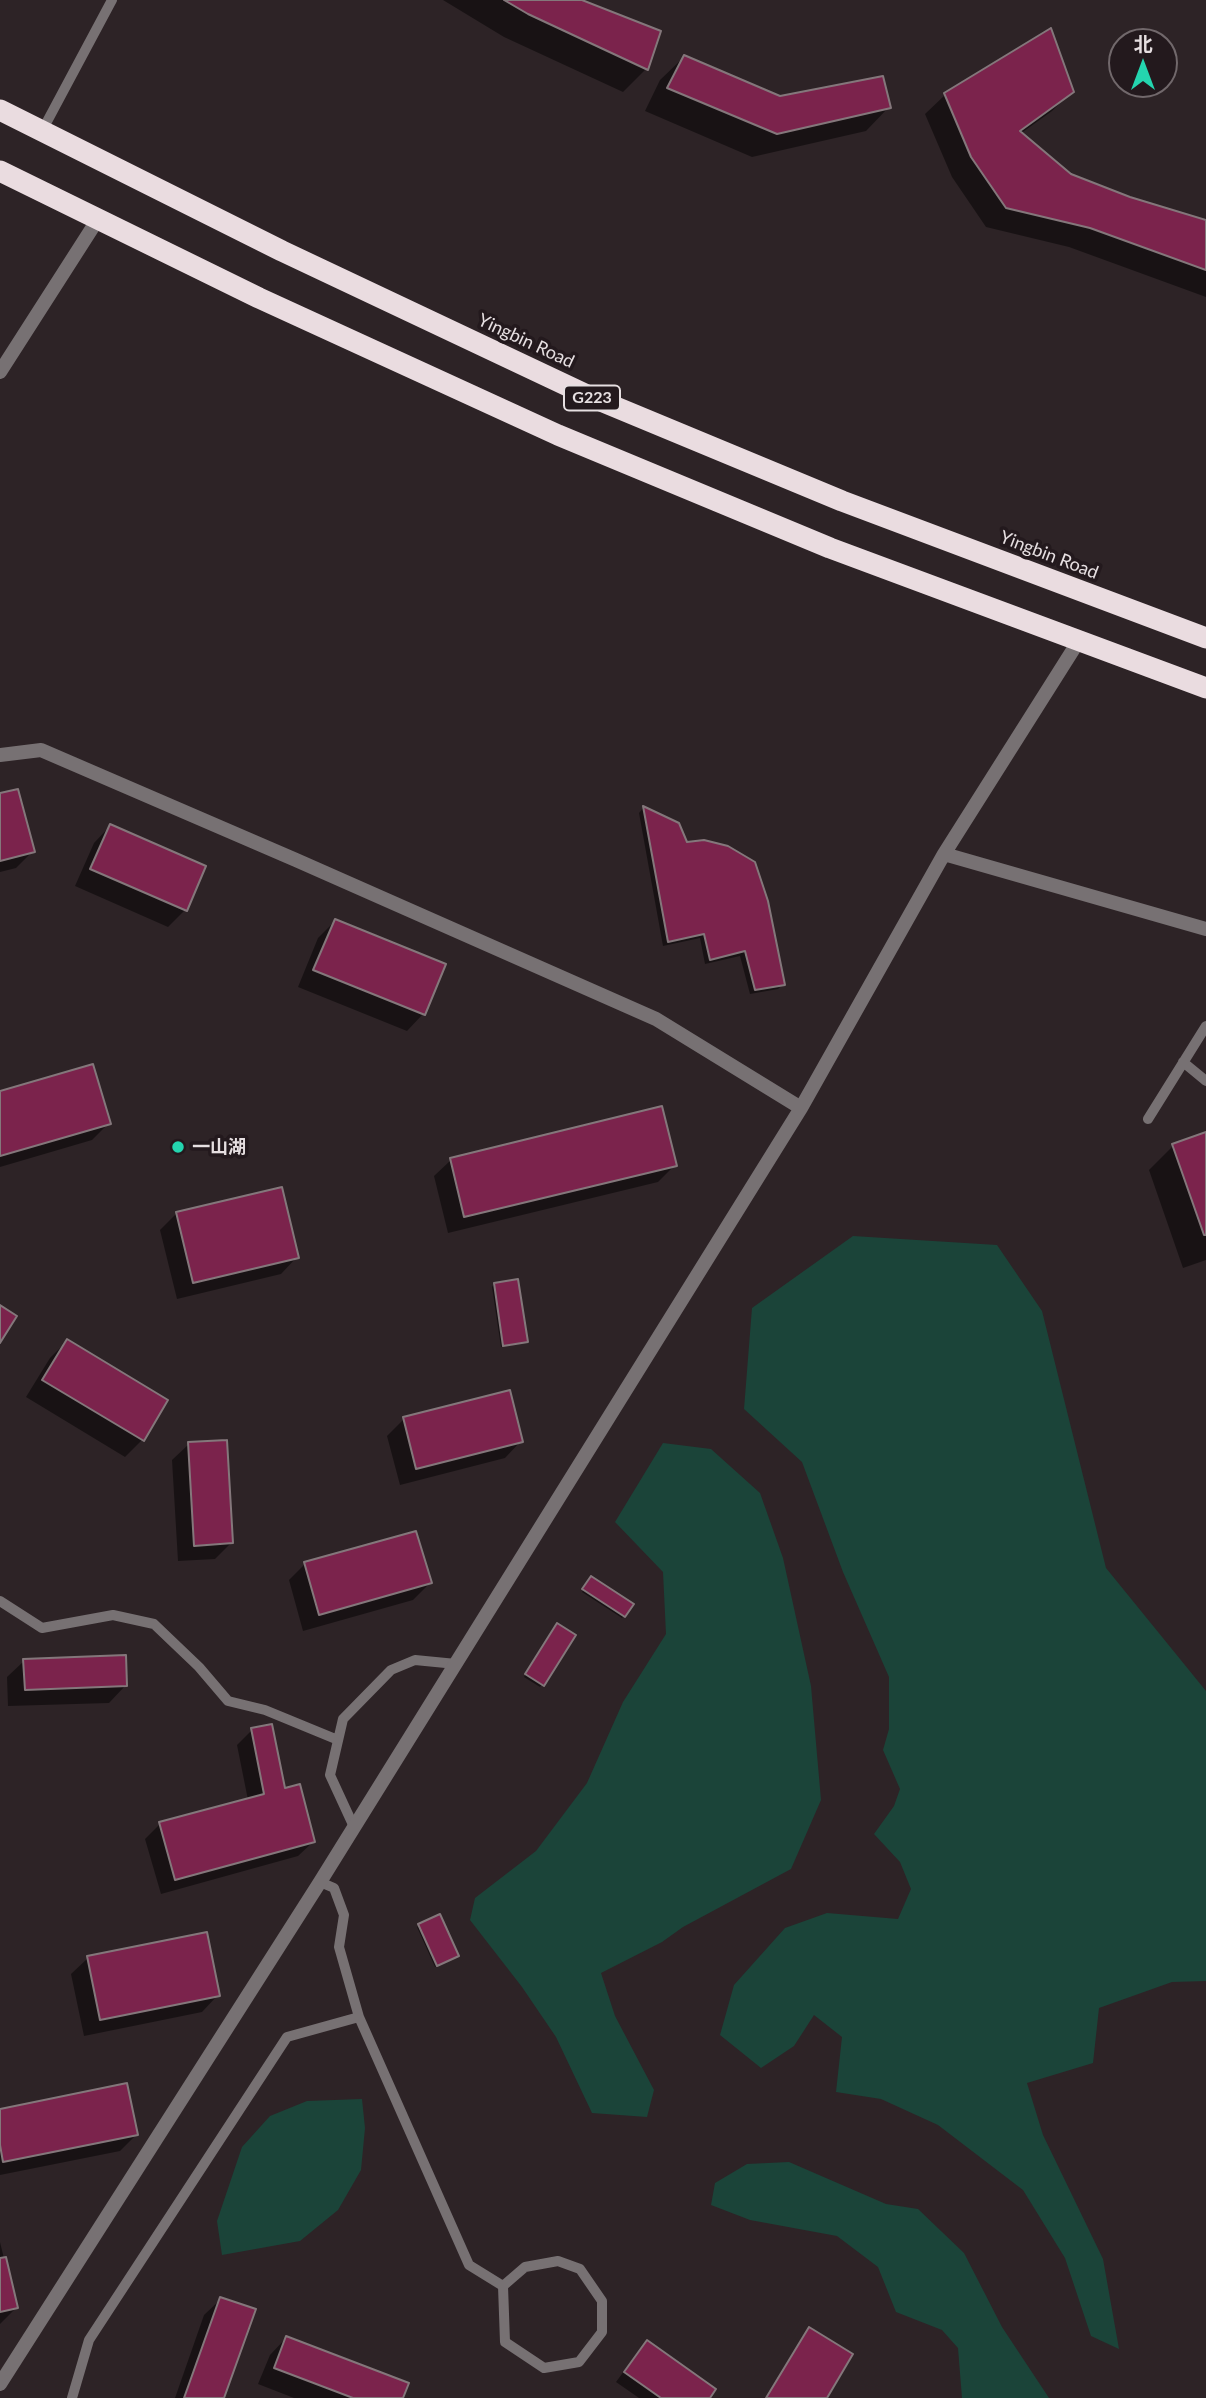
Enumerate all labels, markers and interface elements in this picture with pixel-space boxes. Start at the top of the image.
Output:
north arrow [1108,28,1178,98]
text: 北 [1133,32,1153,55]
street label: Yingbin Road [474,309,578,373]
road number: G223 [564,386,620,410]
street label: Yingbin Road [997,526,1101,584]
place label: 一山湖 [192,1136,246,1158]
marker: 一山湖 [170,1139,186,1155]

